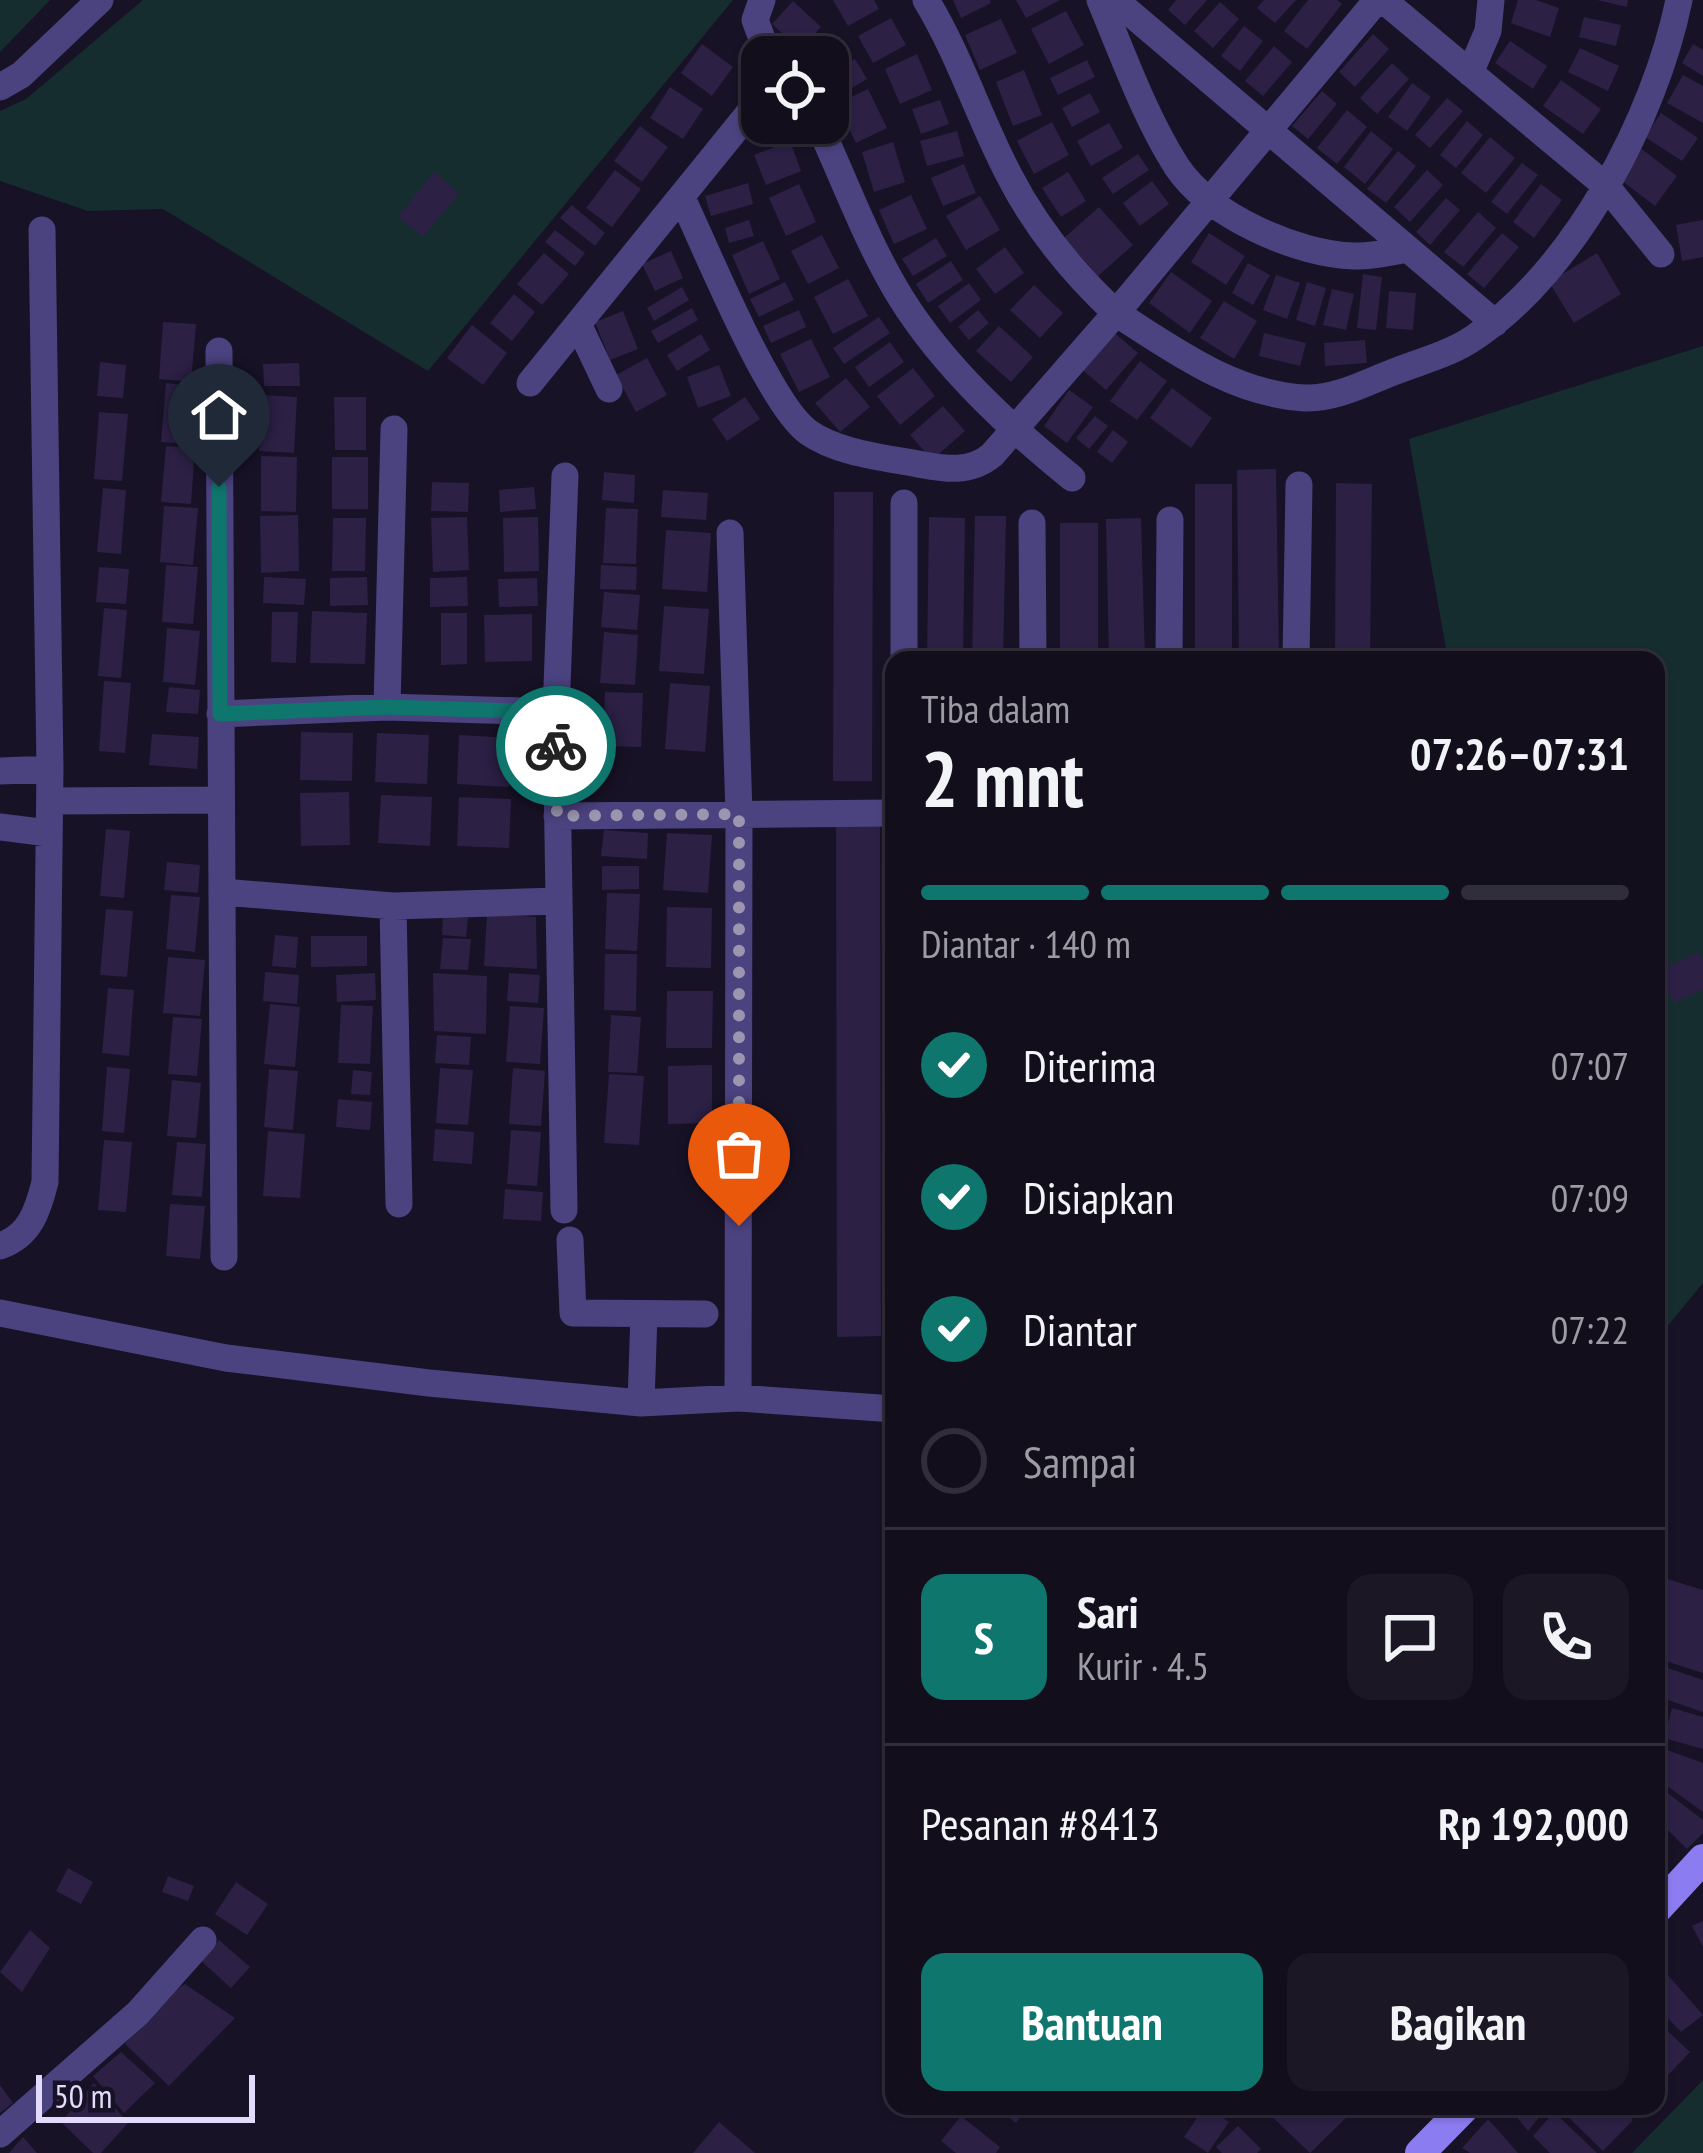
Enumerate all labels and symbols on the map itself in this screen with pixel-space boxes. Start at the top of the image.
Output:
pin [168,364,270,487]
courier [496,686,616,806]
pin [688,1103,790,1226]
scale bar [36,2069,255,2122]

